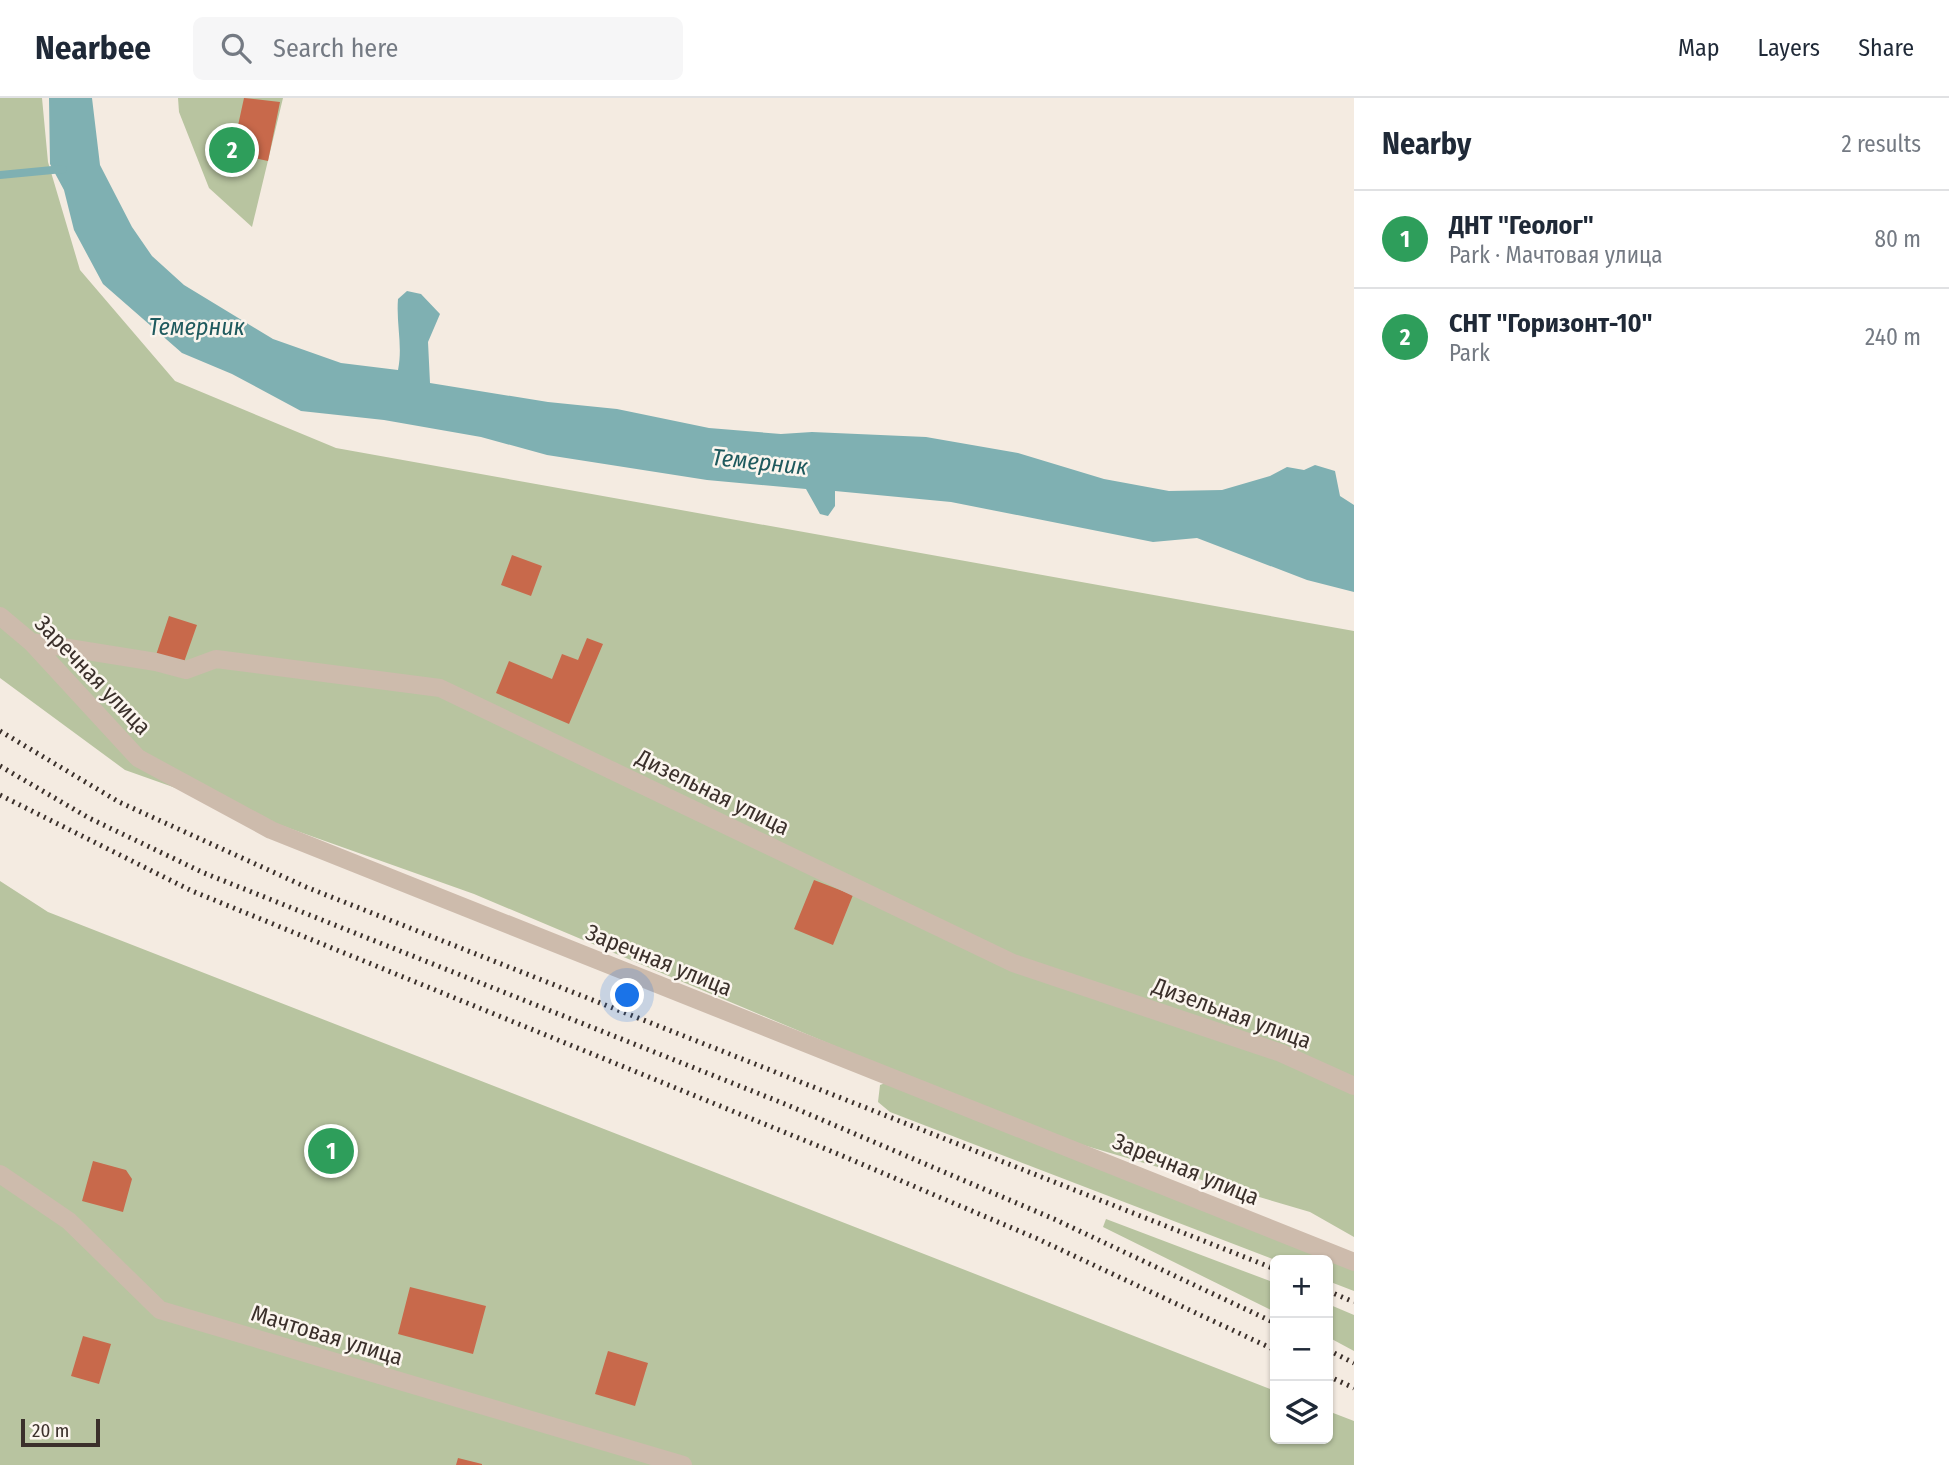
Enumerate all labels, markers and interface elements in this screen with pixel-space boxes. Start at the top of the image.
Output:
search box [193,17,683,80]
text: Nearbee [35,28,151,68]
icon: search [217,29,255,67]
text: Search here [273,33,398,64]
text: Map [1678,34,1720,62]
text: Layers [1758,34,1820,62]
text: Share [1858,34,1914,62]
pin: 2 [209,124,255,176]
text: Nearby [1382,126,1471,162]
text: 2 results [1841,130,1921,158]
text: ДНТ "Геолог" [1449,210,1594,241]
text: 1 [1400,225,1410,253]
text: 80 m [1874,225,1921,253]
text: Park · Мачтовая улица [1449,241,1662,269]
text: СНТ "Горизонт-10" [1449,308,1653,339]
water label: Темерник [149,313,246,341]
text: 2 [1400,323,1410,351]
text: 240 m [1865,323,1921,351]
text: Park [1449,339,1490,367]
water label: Темерник [711,443,810,481]
street label: Заречная улица [29,609,157,741]
street label: Дизельная улица [631,742,794,841]
street label: Заречная улица [582,918,736,1002]
street label: Дизельная улица [1148,971,1315,1055]
your location [610,978,644,1012]
pin: 1 [308,1125,354,1177]
street label: Заречная улица [1109,1127,1263,1211]
map controls [1270,1255,1333,1444]
button: + [1270,1255,1333,1318]
street label: Мачтовая улица [248,1299,406,1371]
button: − [1270,1318,1333,1381]
button: layers [1270,1381,1333,1444]
scale bar [21,1416,100,1448]
text: 20 m [32,1419,69,1442]

